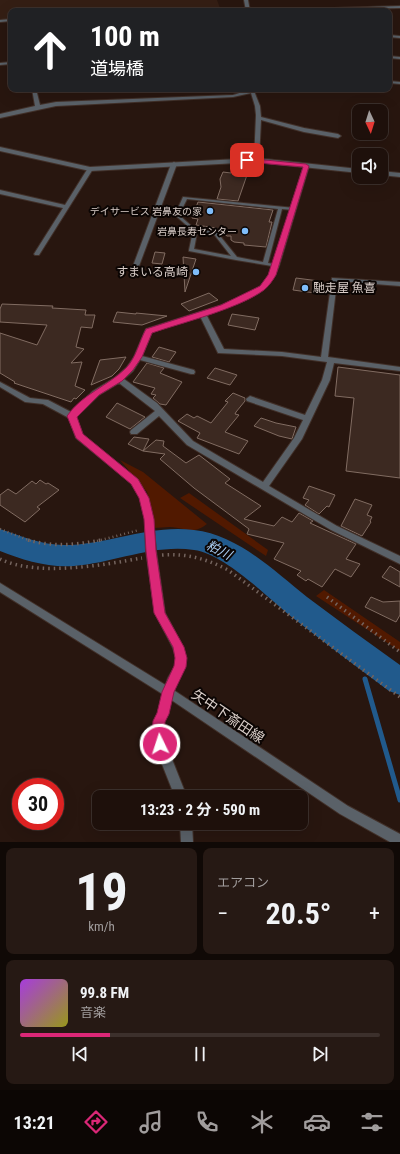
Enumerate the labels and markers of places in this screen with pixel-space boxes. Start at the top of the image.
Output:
pin [230,143,264,177]
place label: デイサービス 岩鼻友の家 [90,206,202,217]
marker: デイサービス 岩鼻友の家 [205,206,215,216]
place label: 岩鼻長寿センター [157,226,237,237]
marker: 岩鼻長寿センター [240,226,250,236]
place label: すまいる高崎 [116,265,188,279]
marker: すまいる高崎 [191,267,201,277]
place label: 馳走屋 魚喜 [313,281,376,295]
marker: 馳走屋 魚喜 [300,283,310,293]

